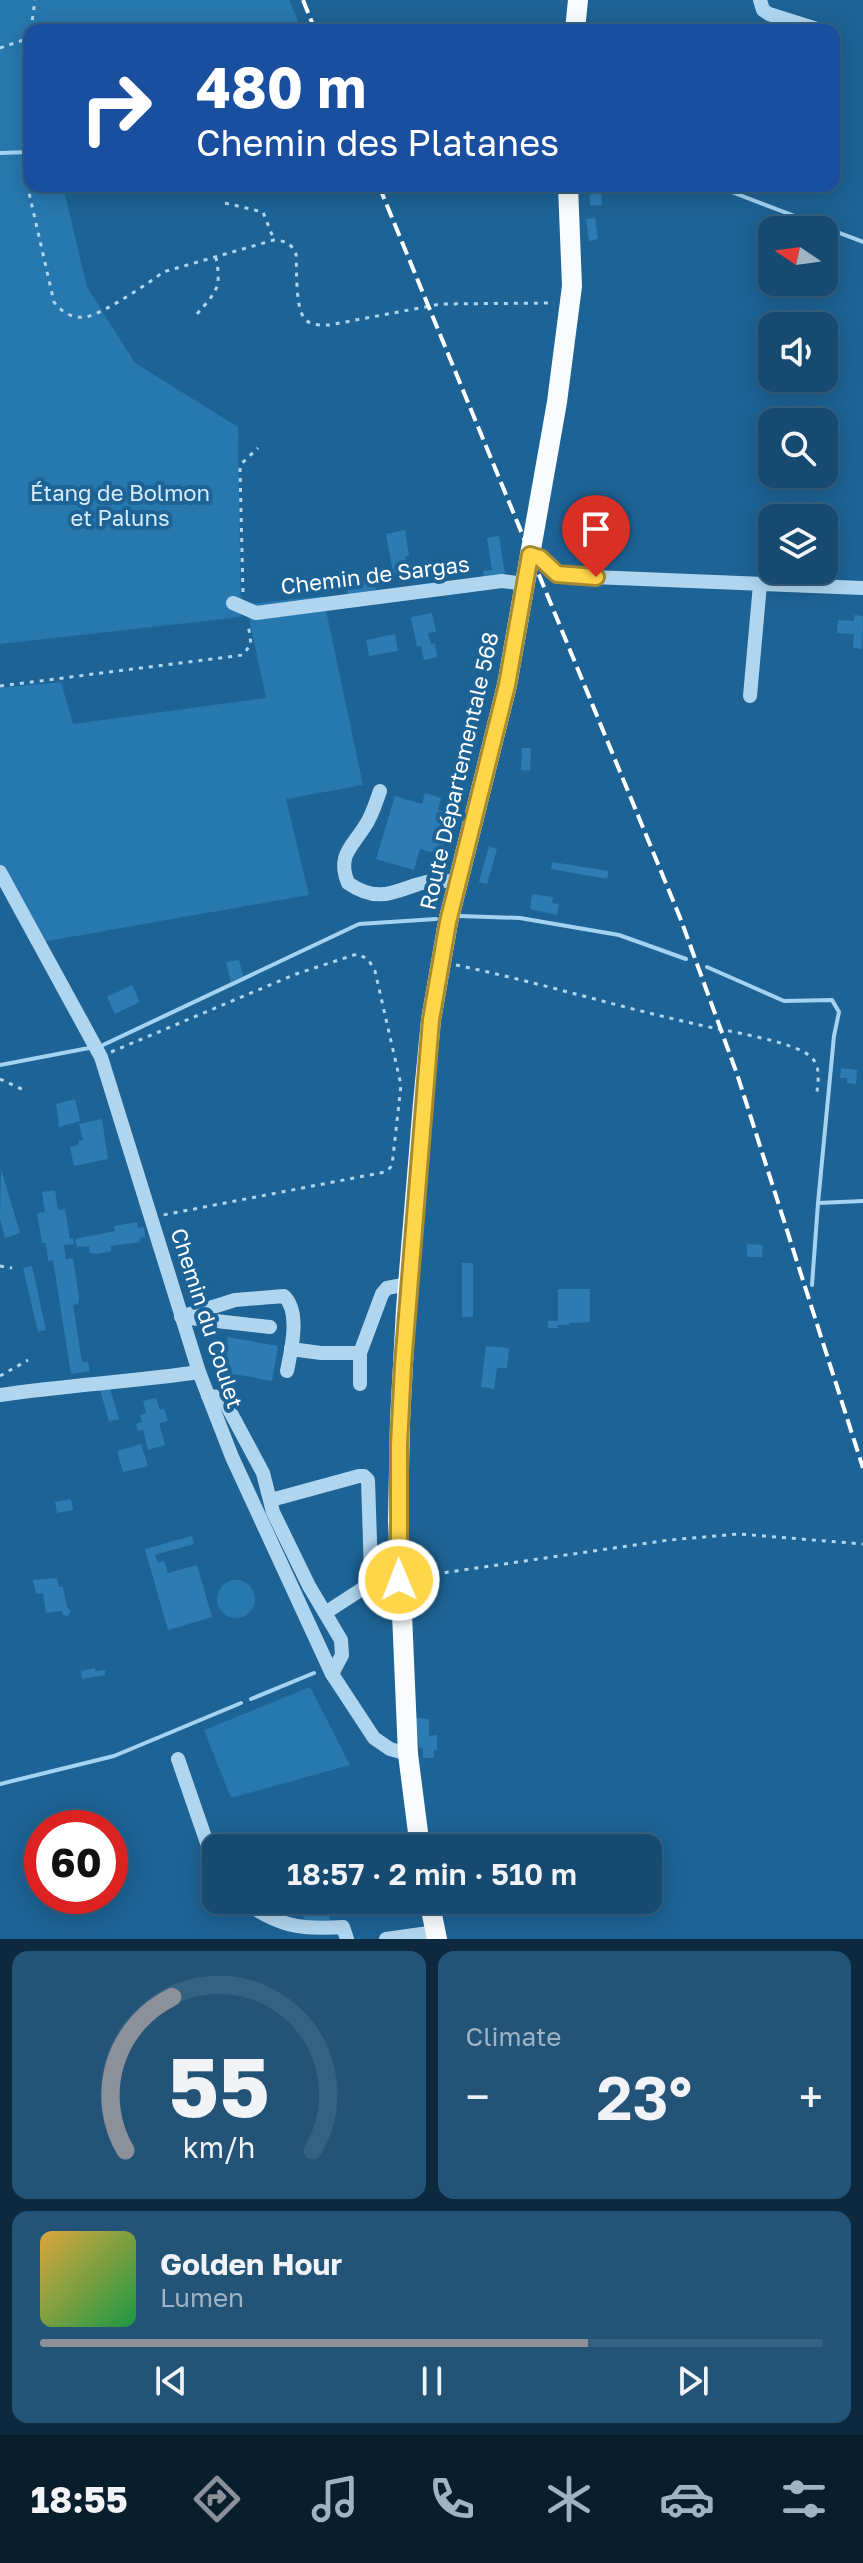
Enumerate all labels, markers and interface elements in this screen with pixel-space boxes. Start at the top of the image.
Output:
text: 480 m [196,53,366,120]
icon: right [64,56,168,160]
text: Chemin des Platanes [196,121,559,164]
north arrow [758,216,838,296]
map controls [758,216,838,584]
button: sound [758,312,838,392]
button: search [758,408,838,488]
park label: Étang de Bolmon et Paluns [30,479,210,531]
pin [562,495,630,577]
button: layers [758,504,838,584]
icon: arrive [574,507,618,551]
street label: Chemin de Sargas [279,550,471,599]
street label: Route Départementale 568 [413,629,504,912]
street label: Chemin du Coulet [166,1224,249,1411]
position arrow [357,1538,441,1622]
speed limit sign: 60 [24,1810,128,1914]
text: 18:57 · 2 min · 510 m [287,1856,577,1892]
text: Climate [466,2021,561,2052]
text: 55 [168,2035,270,2135]
text: 23° [596,2061,692,2133]
text: − [466,2070,490,2123]
text: + [799,2070,823,2123]
text: km/h [182,2130,255,2164]
text: Golden Hour [160,2246,342,2282]
text: Lumen [160,2282,244,2313]
icon: previous [149,2359,193,2403]
icon: pause [410,2359,454,2403]
icon: next [671,2359,715,2403]
icon: directions [189,2471,245,2527]
icon: music [307,2471,363,2527]
icon: phone [424,2471,480,2527]
icon: climate [541,2471,597,2527]
icon: car [659,2471,715,2527]
icon: filters [776,2471,832,2527]
text: 18:55 [31,2478,128,2521]

